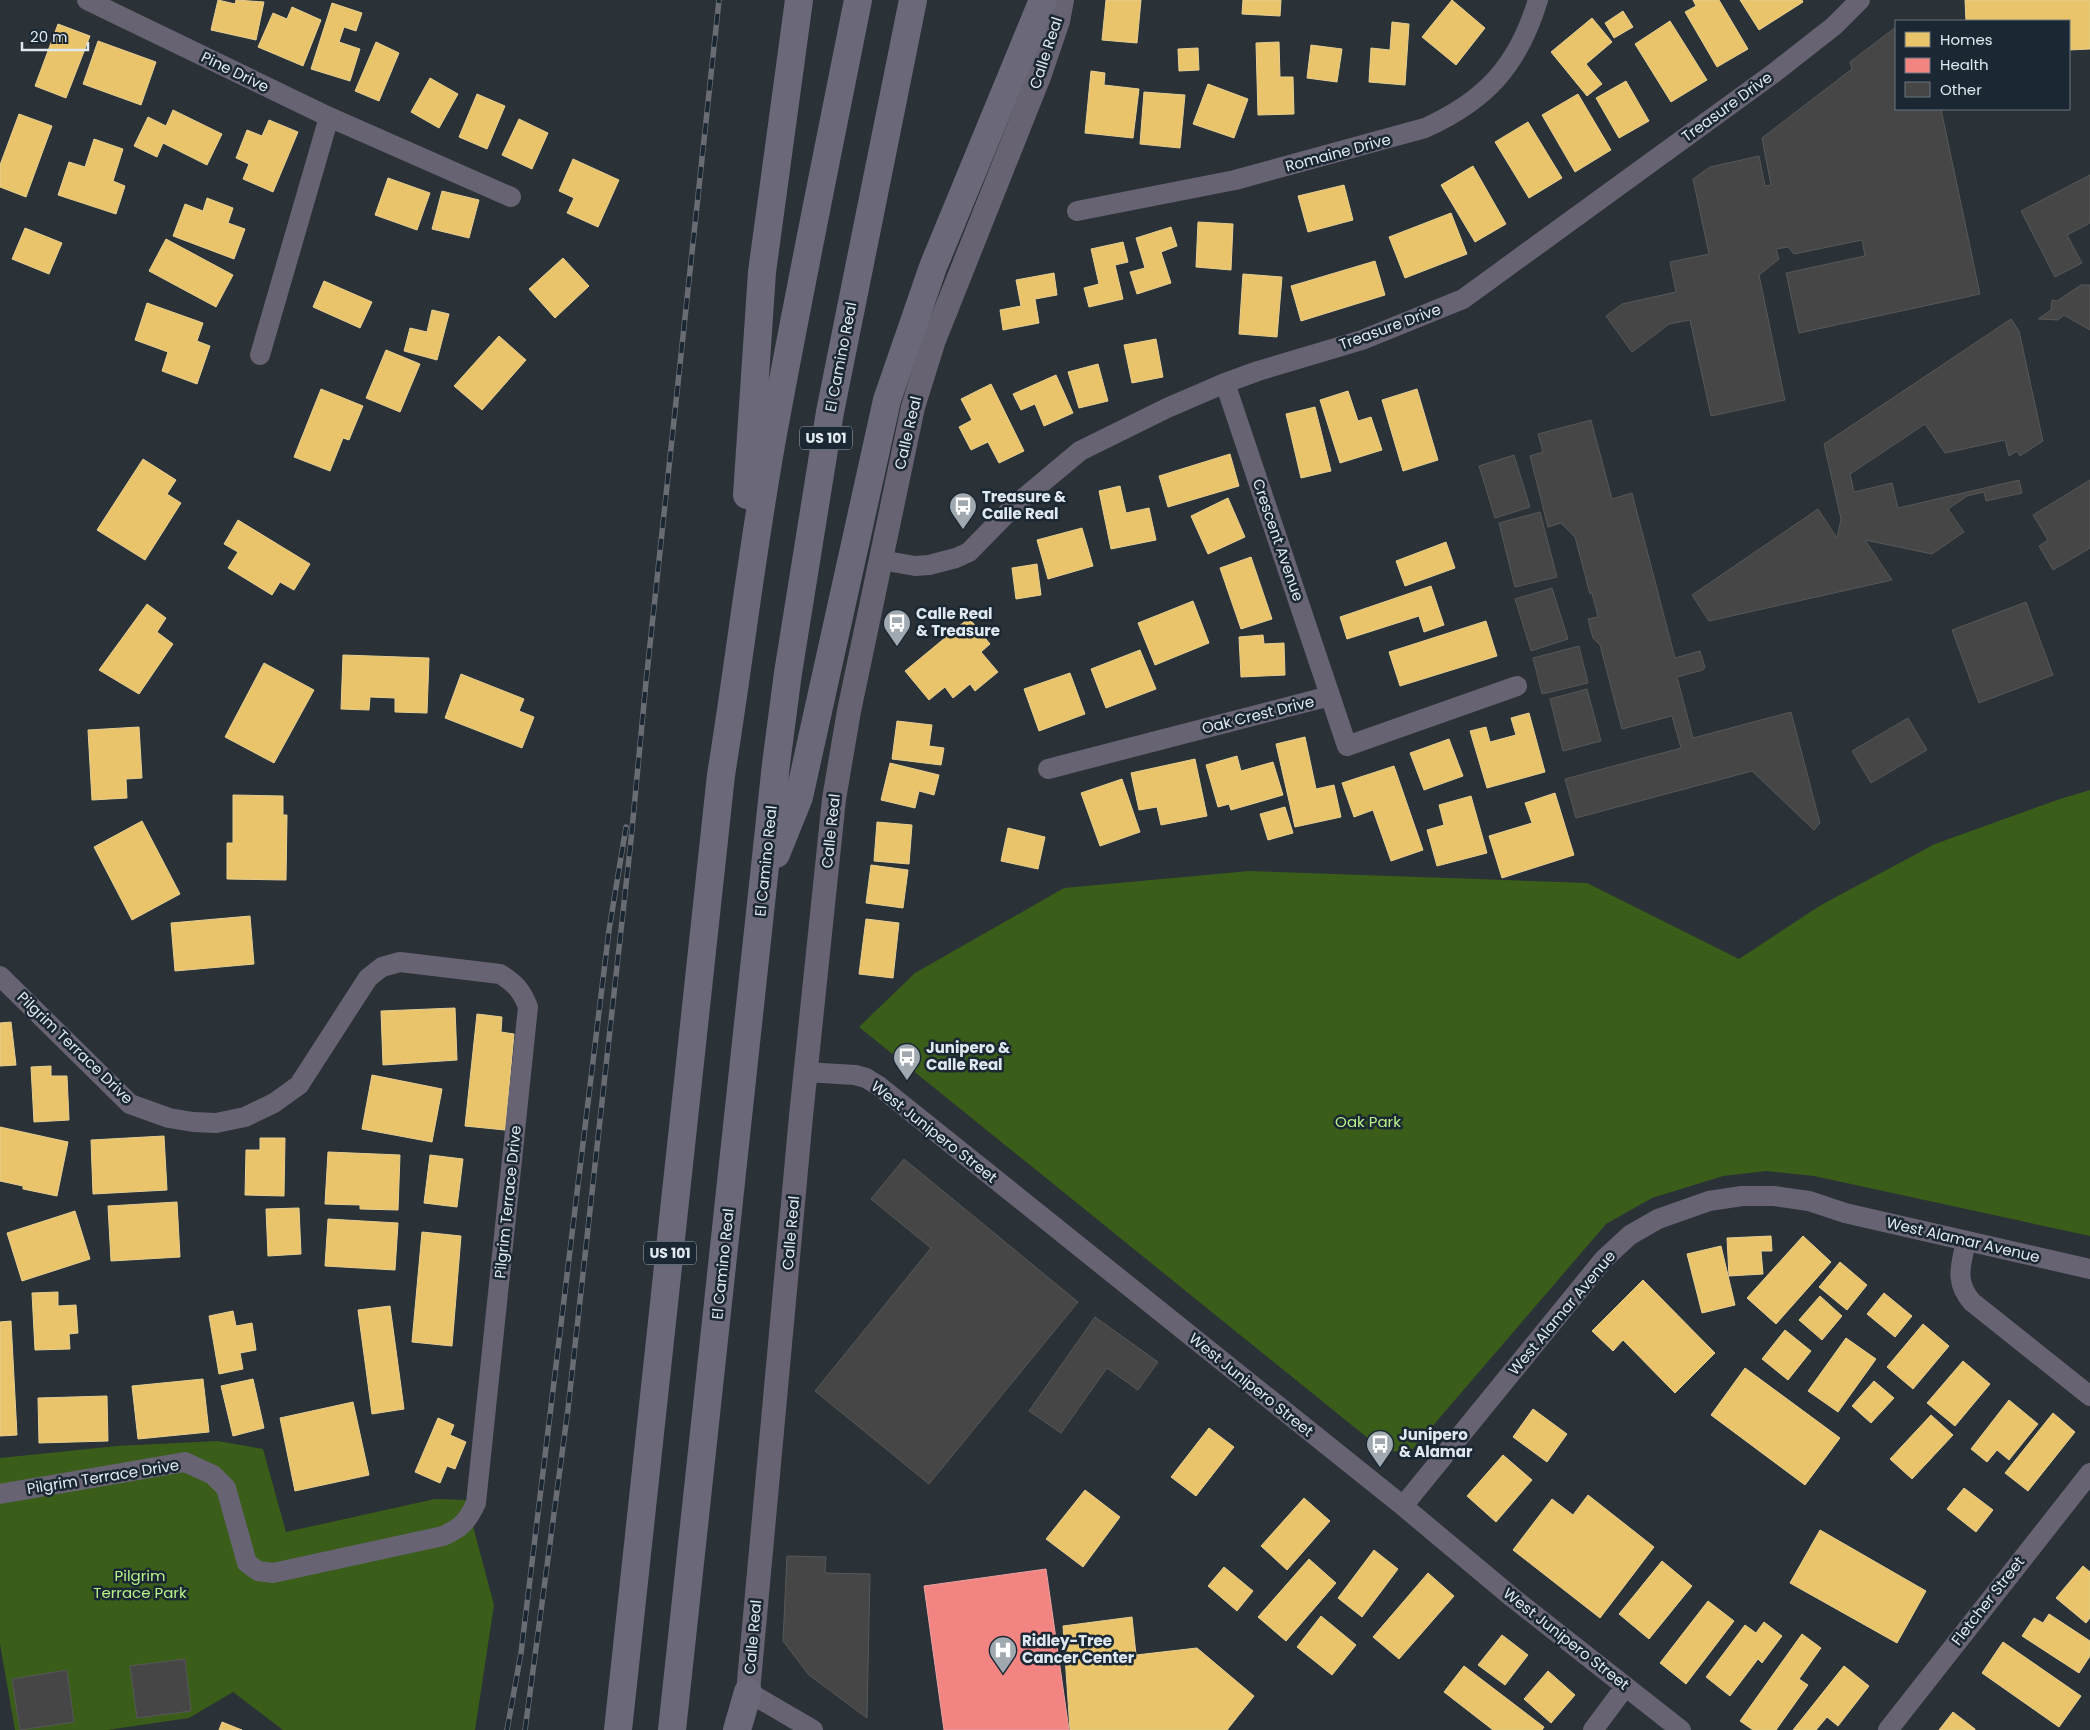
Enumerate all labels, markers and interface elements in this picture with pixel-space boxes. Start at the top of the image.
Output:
street label: Calle Real [1024,14,1067,92]
scale bar [22,20,89,52]
legend [1895,20,2070,110]
text: 20 m [30,26,68,47]
text: Homes [1940,29,1993,50]
street label: Pine Drive [198,46,273,97]
text: Health [1940,54,1989,75]
street label: Treasure Drive [1677,67,1776,147]
text: Other [1940,79,1982,100]
street label: Romaine Drive [1283,128,1393,177]
street label: Treasure Drive [1336,298,1444,355]
street label: El Camino Real [820,300,861,414]
street label: Calle Real [889,394,926,472]
road number: US 101 [800,426,852,449]
street label: Crescent Avenue [1248,476,1309,604]
place label: Treasure & Calle Real [982,486,1066,524]
bus stop icon: Treasure & Calle Real [948,491,978,530]
place label: Calle Real & Treasure [916,603,1000,641]
bus stop icon: Calle Real & Treasure [882,608,912,647]
street label: Oak Crest Drive [1200,690,1316,739]
street label: Calle Real [816,793,845,869]
street label: El Camino Real [749,804,782,918]
street label: Pilgrim Terrace Drive [13,987,138,1109]
place label: Junipero & Calle Real [926,1037,1010,1075]
bus stop icon: Junipero & Calle Real [892,1042,922,1081]
street label: West Junipero Street [867,1076,1002,1187]
park label: Oak Park [1335,1111,1401,1132]
street label: Pilgrim Terrace Drive [489,1124,526,1279]
street label: Calle Real [777,1195,804,1271]
street label: El Camino Real [706,1207,739,1321]
street label: West Alamar Avenue [1884,1212,2042,1267]
road number: US 101 [644,1242,696,1264]
street label: West Alamar Avenue [1503,1246,1620,1379]
street label: West Junipero Street [1185,1328,1318,1441]
place label: Junipero & Alamar [1399,1424,1473,1462]
bus stop icon: Junipero & Alamar [1365,1429,1395,1468]
street label: Pilgrim Terrace Drive [25,1454,180,1499]
street label: Fletcher Street [1946,1552,2029,1650]
park label: Pilgrim Terrace Park [93,1565,187,1603]
street label: West Junipero Street [1499,1583,1634,1694]
street label: Calle Real [739,1599,766,1675]
place label: Ridley-Tree Cancer Center [1022,1630,1135,1668]
hospital icon: Ridley-Tree Cancer Center [988,1635,1018,1674]

